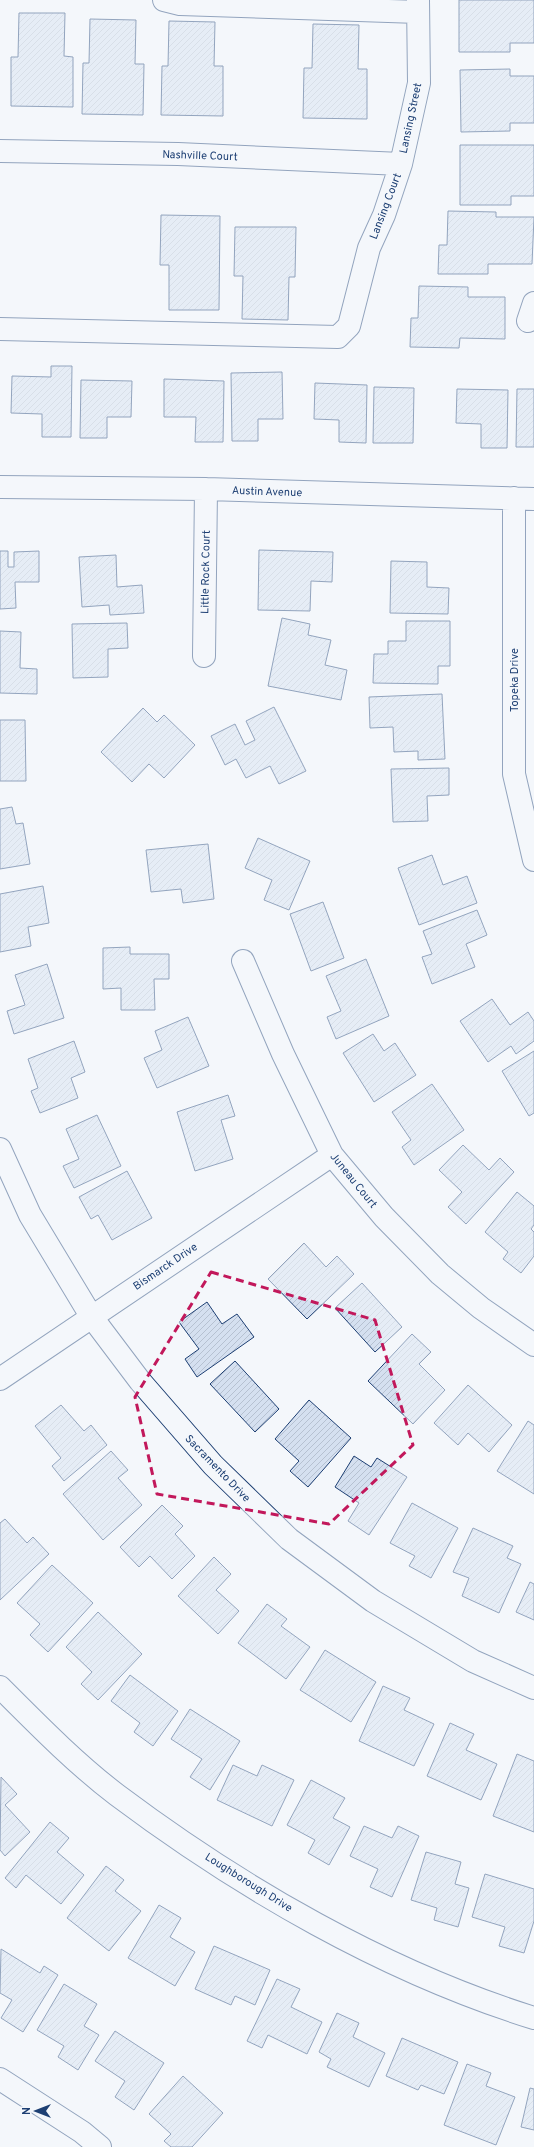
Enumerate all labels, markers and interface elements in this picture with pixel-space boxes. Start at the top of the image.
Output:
street label: Lansing Street [397,82,425,155]
street label: Nashville Court [162,148,238,164]
street label: Lansing Court [367,171,405,241]
street label: Austin Avenue [231,484,303,500]
street label: Little Rock Court [198,530,214,614]
street label: Topeka Drive [508,648,522,712]
street label: Juneau Court [327,1150,380,1211]
street label: Bismarck Drive [131,1240,200,1293]
street label: Sacramento Drive [182,1432,253,1505]
street label: Loughborough Drive [202,1850,295,1915]
north arrow [16,2091,56,2131]
text: N [20,2107,34,2115]

